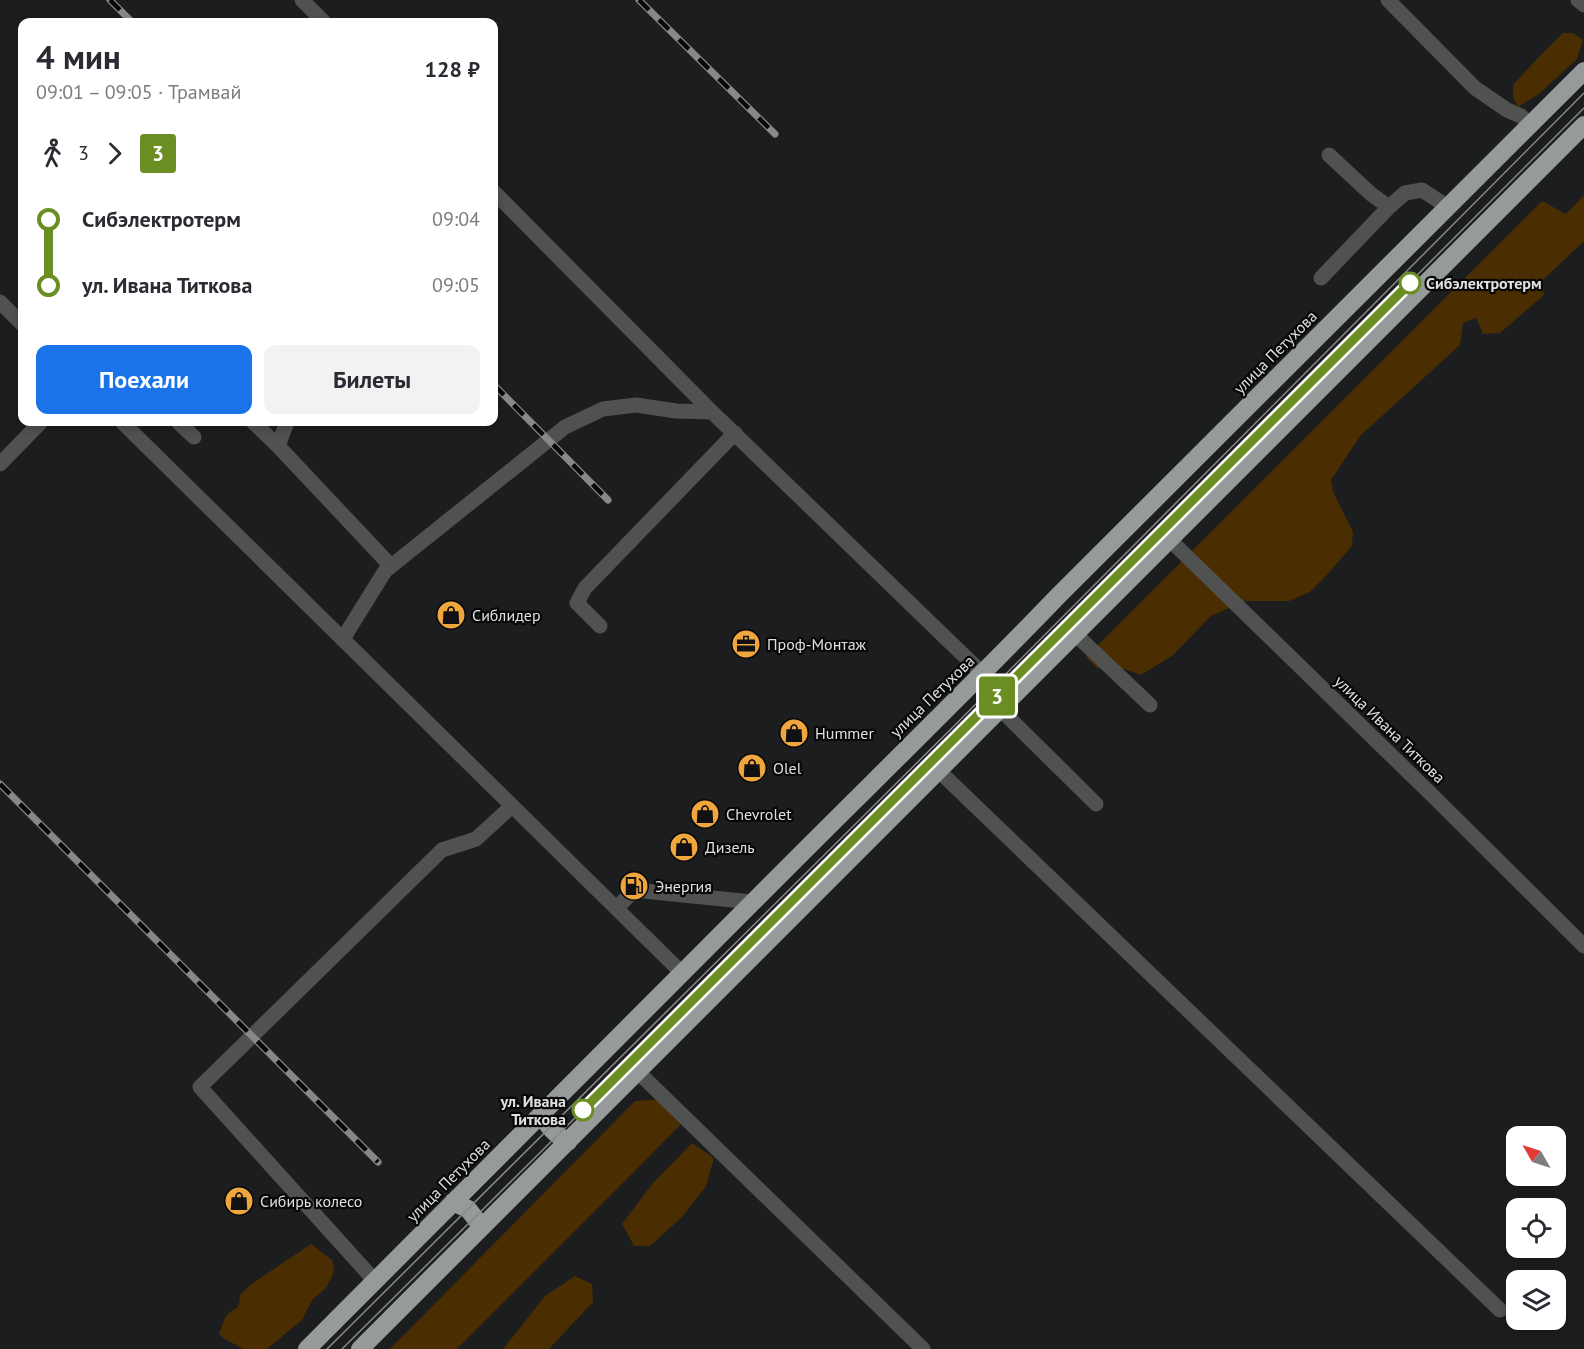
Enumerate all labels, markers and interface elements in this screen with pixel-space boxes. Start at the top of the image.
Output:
text: 4 мин [36,35,121,78]
text: 128 ₽ [425,55,480,83]
text: 09:01 – 09:05 · Трамвай [36,79,241,105]
icon: walk [36,137,69,170]
icon: forward [98,137,131,170]
text: 3 [78,140,89,166]
text: 3 [152,140,164,167]
text: Сибэлектротерм [82,205,241,233]
text: 09:04 [432,206,480,232]
text: ул. Ивана Титкова [82,271,252,299]
text: 09:05 [432,272,480,298]
marker: Сибэлектротерм [1399,272,1421,294]
place label: Сибэлектротерм [1426,273,1542,293]
street label: улица Петухова [1229,306,1321,398]
button: Поехали [36,345,252,414]
button: Билеты [264,345,480,414]
shop icon: Сиблидер [435,599,467,631]
place label: Сиблидер [472,605,541,625]
office icon: Проф-Монтаж [730,628,762,660]
place label: Проф-Монтаж [767,634,867,654]
street label: улица Петухова [886,651,978,741]
street label: улица Ивана Титкова [1330,671,1450,787]
line badge: 3 [978,676,1016,716]
text: 3 [991,683,1003,710]
shop icon: Hummer [778,717,810,749]
place label: Hummer [815,723,874,743]
shop icon: Olel [736,752,768,784]
place label: Olel [773,758,802,778]
shop icon: Chevrolet [689,798,721,830]
place label: Chevrolet [726,804,792,824]
shop icon: Дизель [668,831,700,863]
place label: Дизель [705,837,755,857]
fuel station icon: Энергия [618,870,650,902]
place label: Энергия [655,876,712,896]
place label: ул. Ивана Титкова [499,1091,566,1129]
marker: ул. Ивана Титкова [572,1099,594,1121]
north arrow [1506,1126,1566,1186]
map controls [1506,1126,1566,1330]
street label: улица Петухова [402,1134,494,1226]
shop icon: Сибирь колесо [223,1185,255,1217]
place label: Сибирь колесо [260,1191,362,1211]
button: locate [1506,1198,1566,1258]
button: layers [1506,1270,1566,1330]

